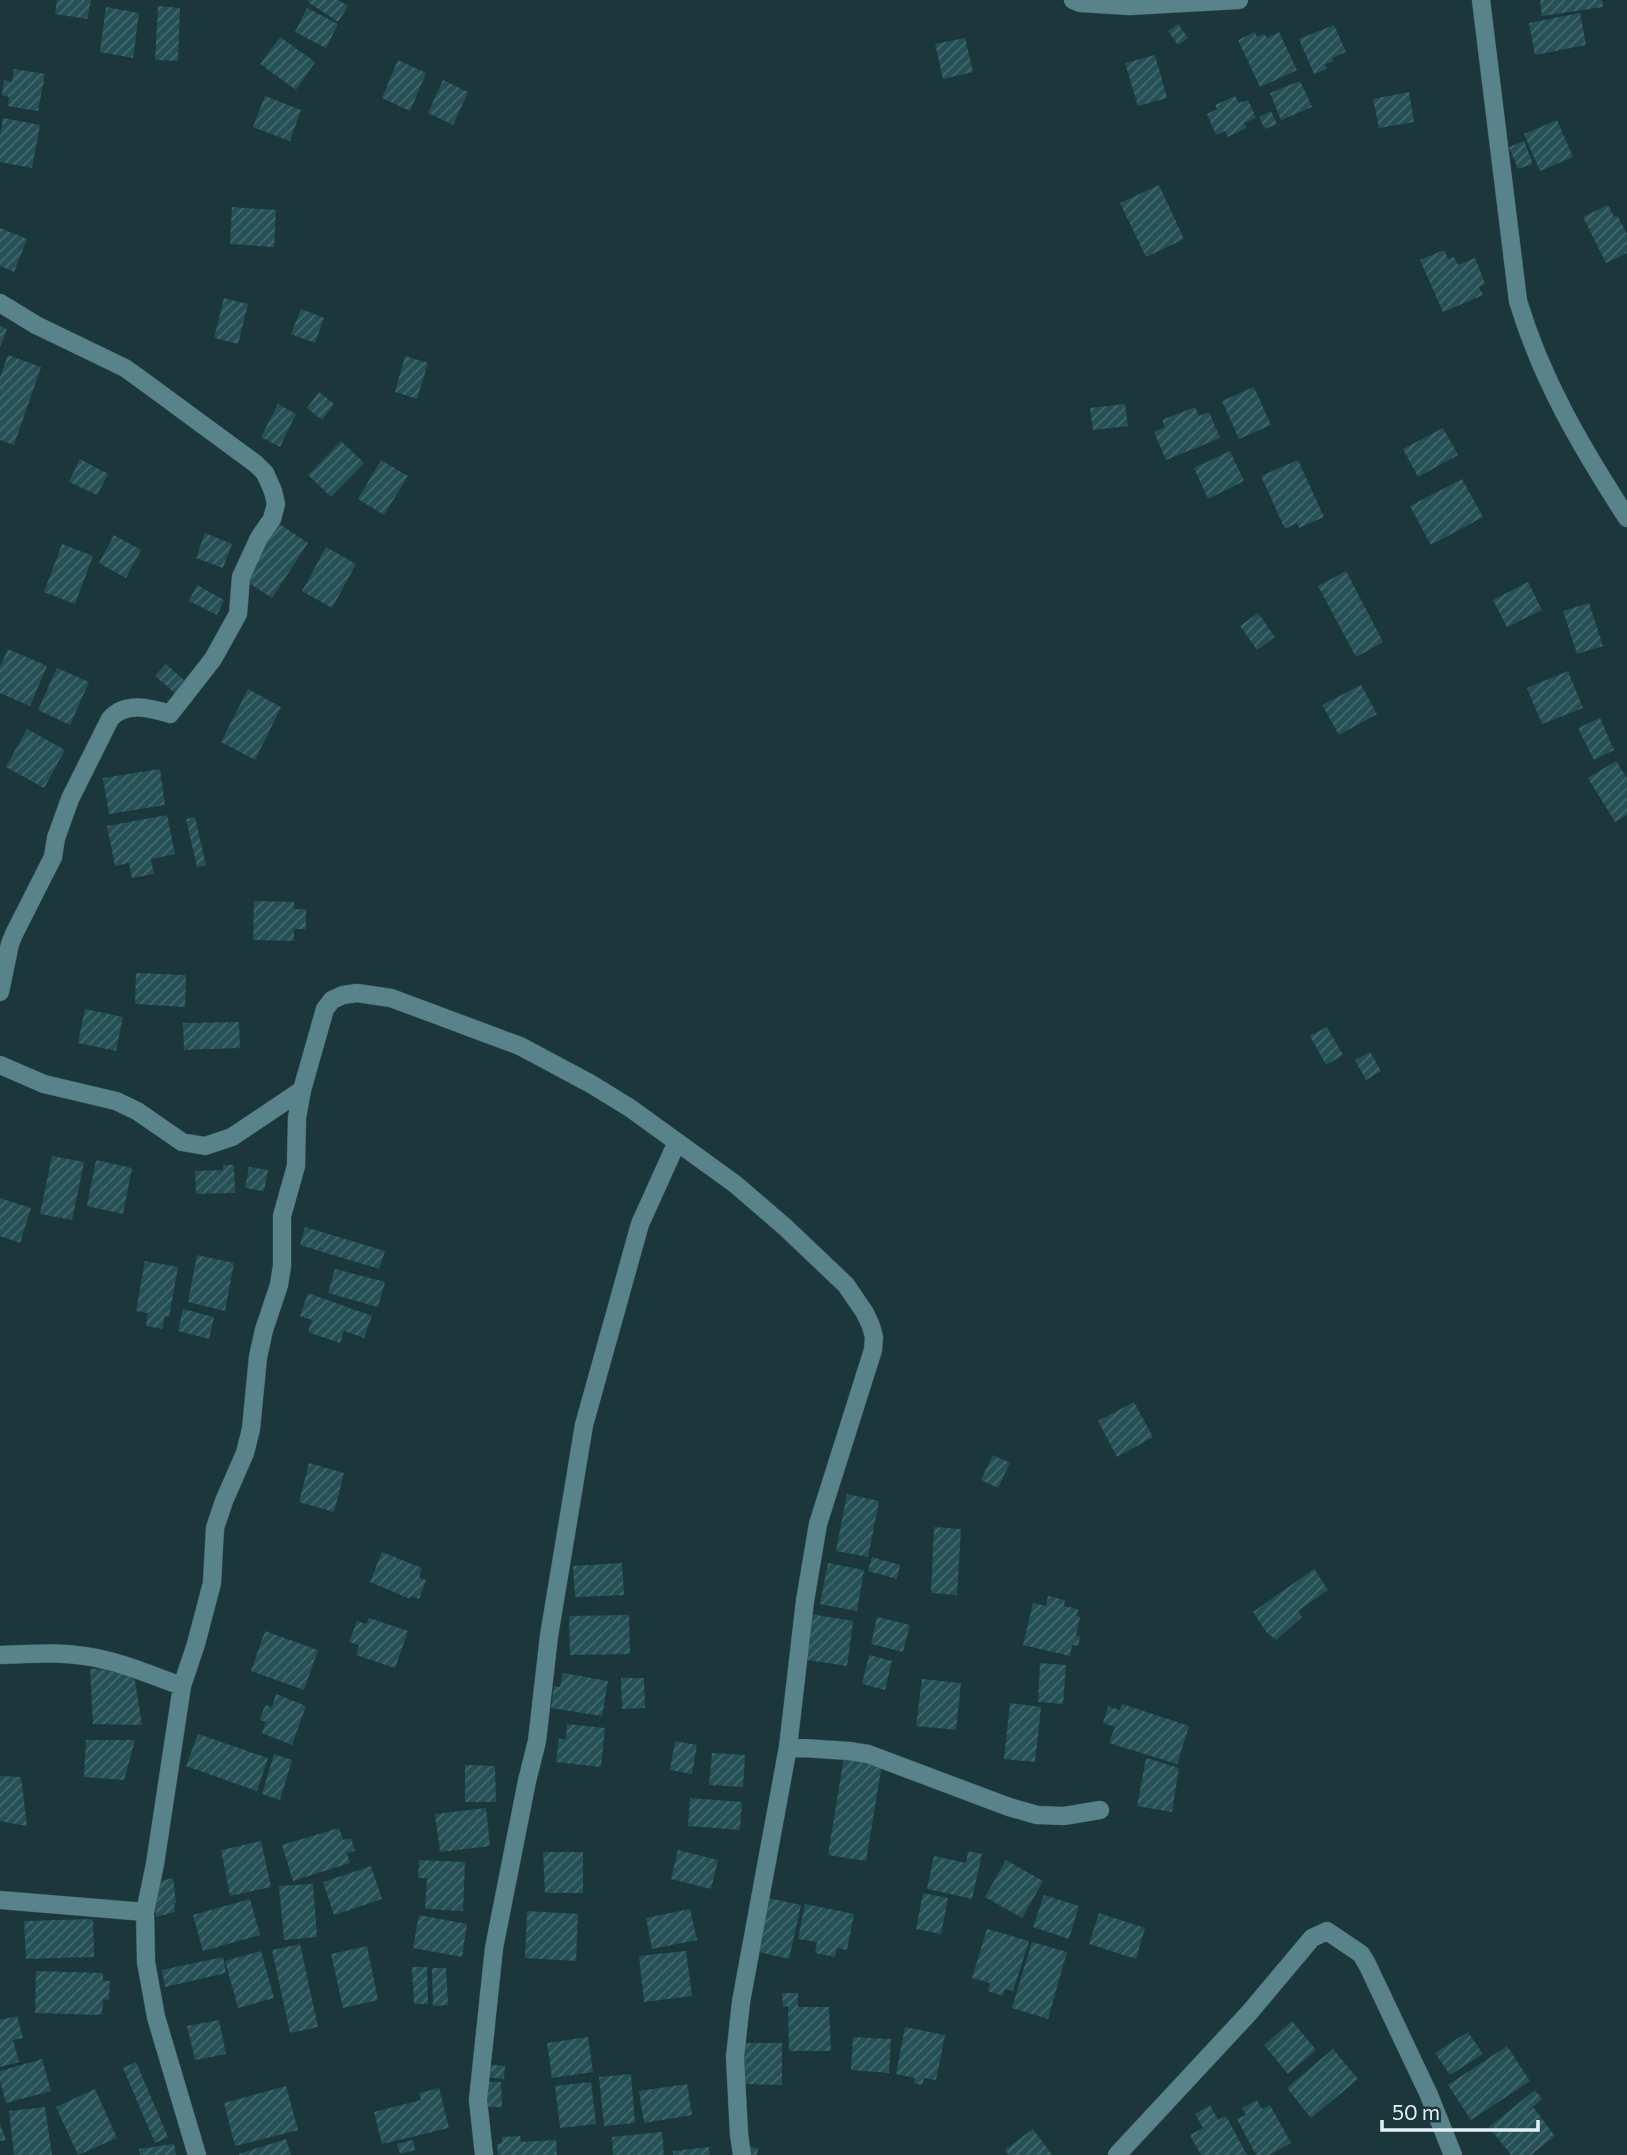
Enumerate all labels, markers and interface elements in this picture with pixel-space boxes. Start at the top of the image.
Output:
scale bar [1382,2088,1538,2132]
text: 50 m [1392,2099,1440,2124]

